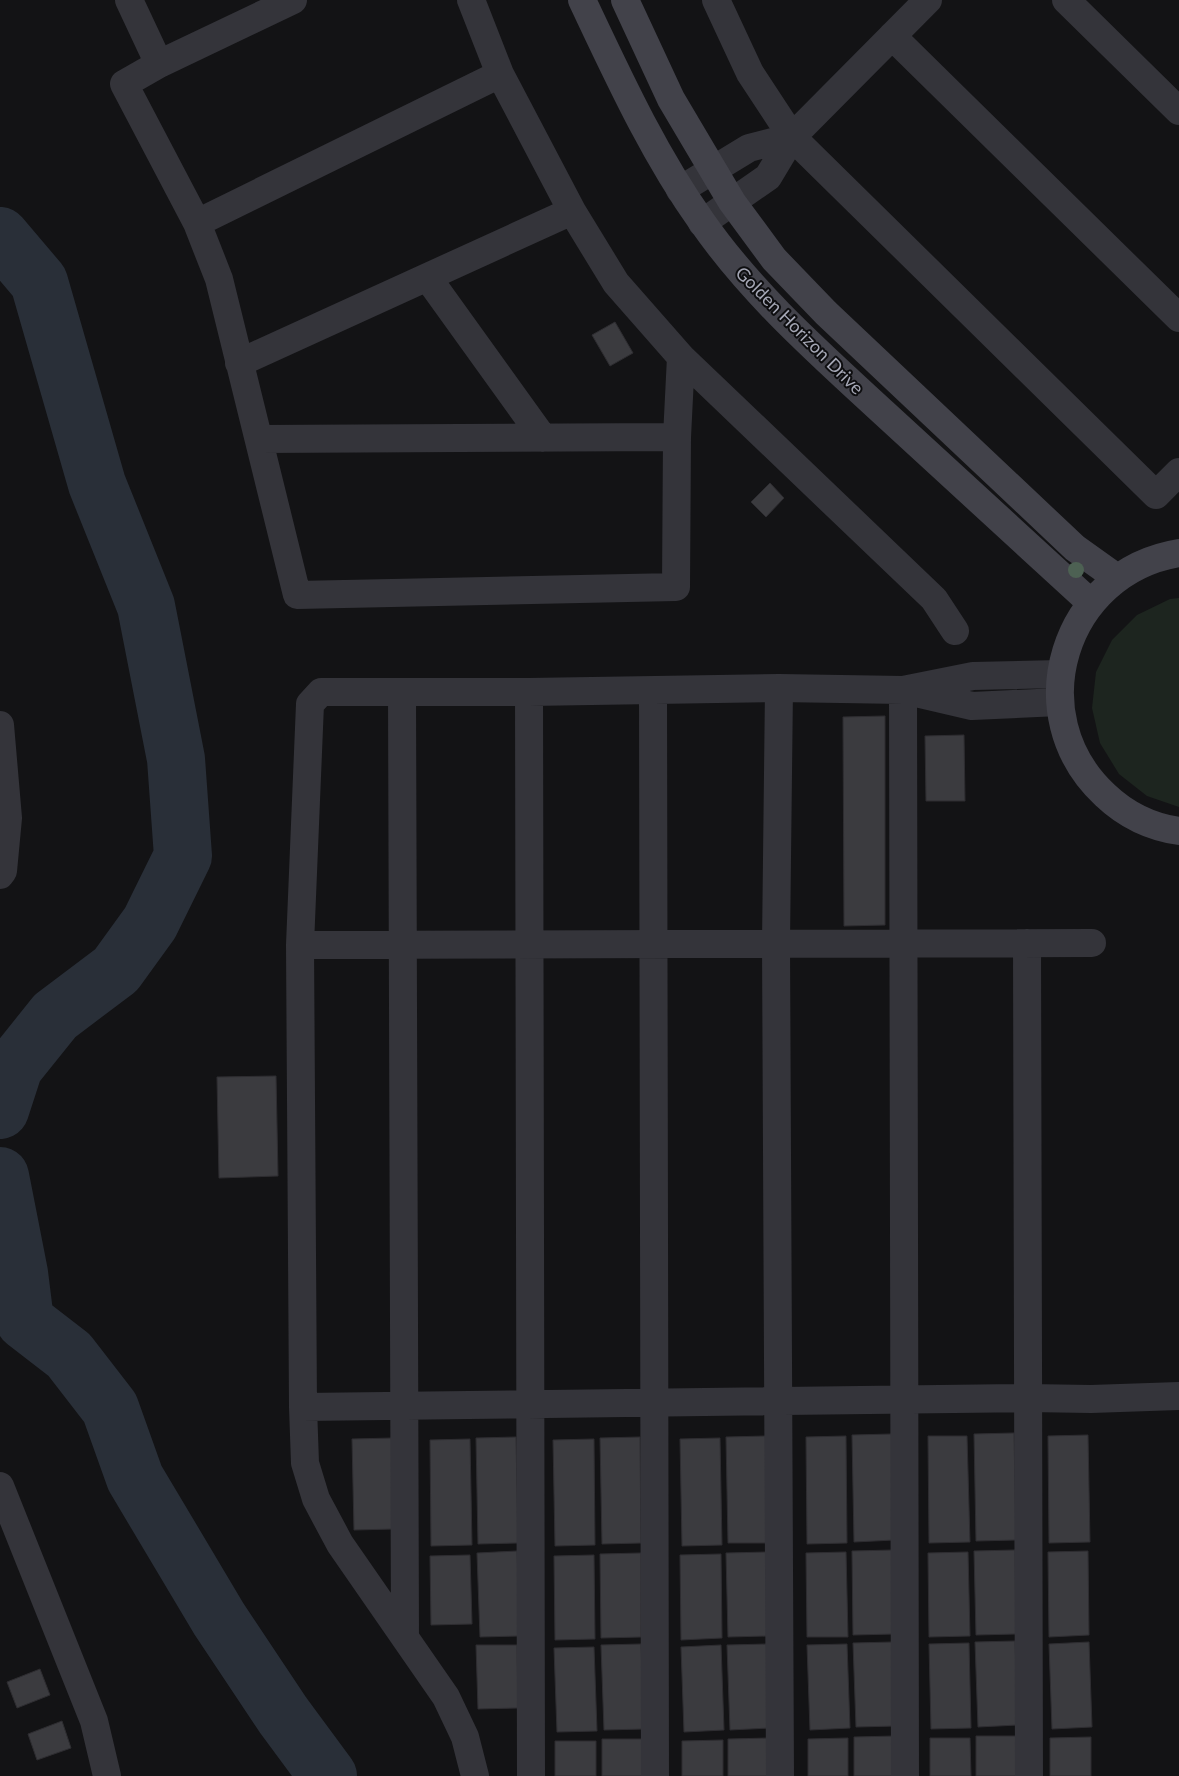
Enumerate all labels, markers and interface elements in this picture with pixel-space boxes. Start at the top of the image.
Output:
street label: Golden Horizon Drive [731,261,869,399]

